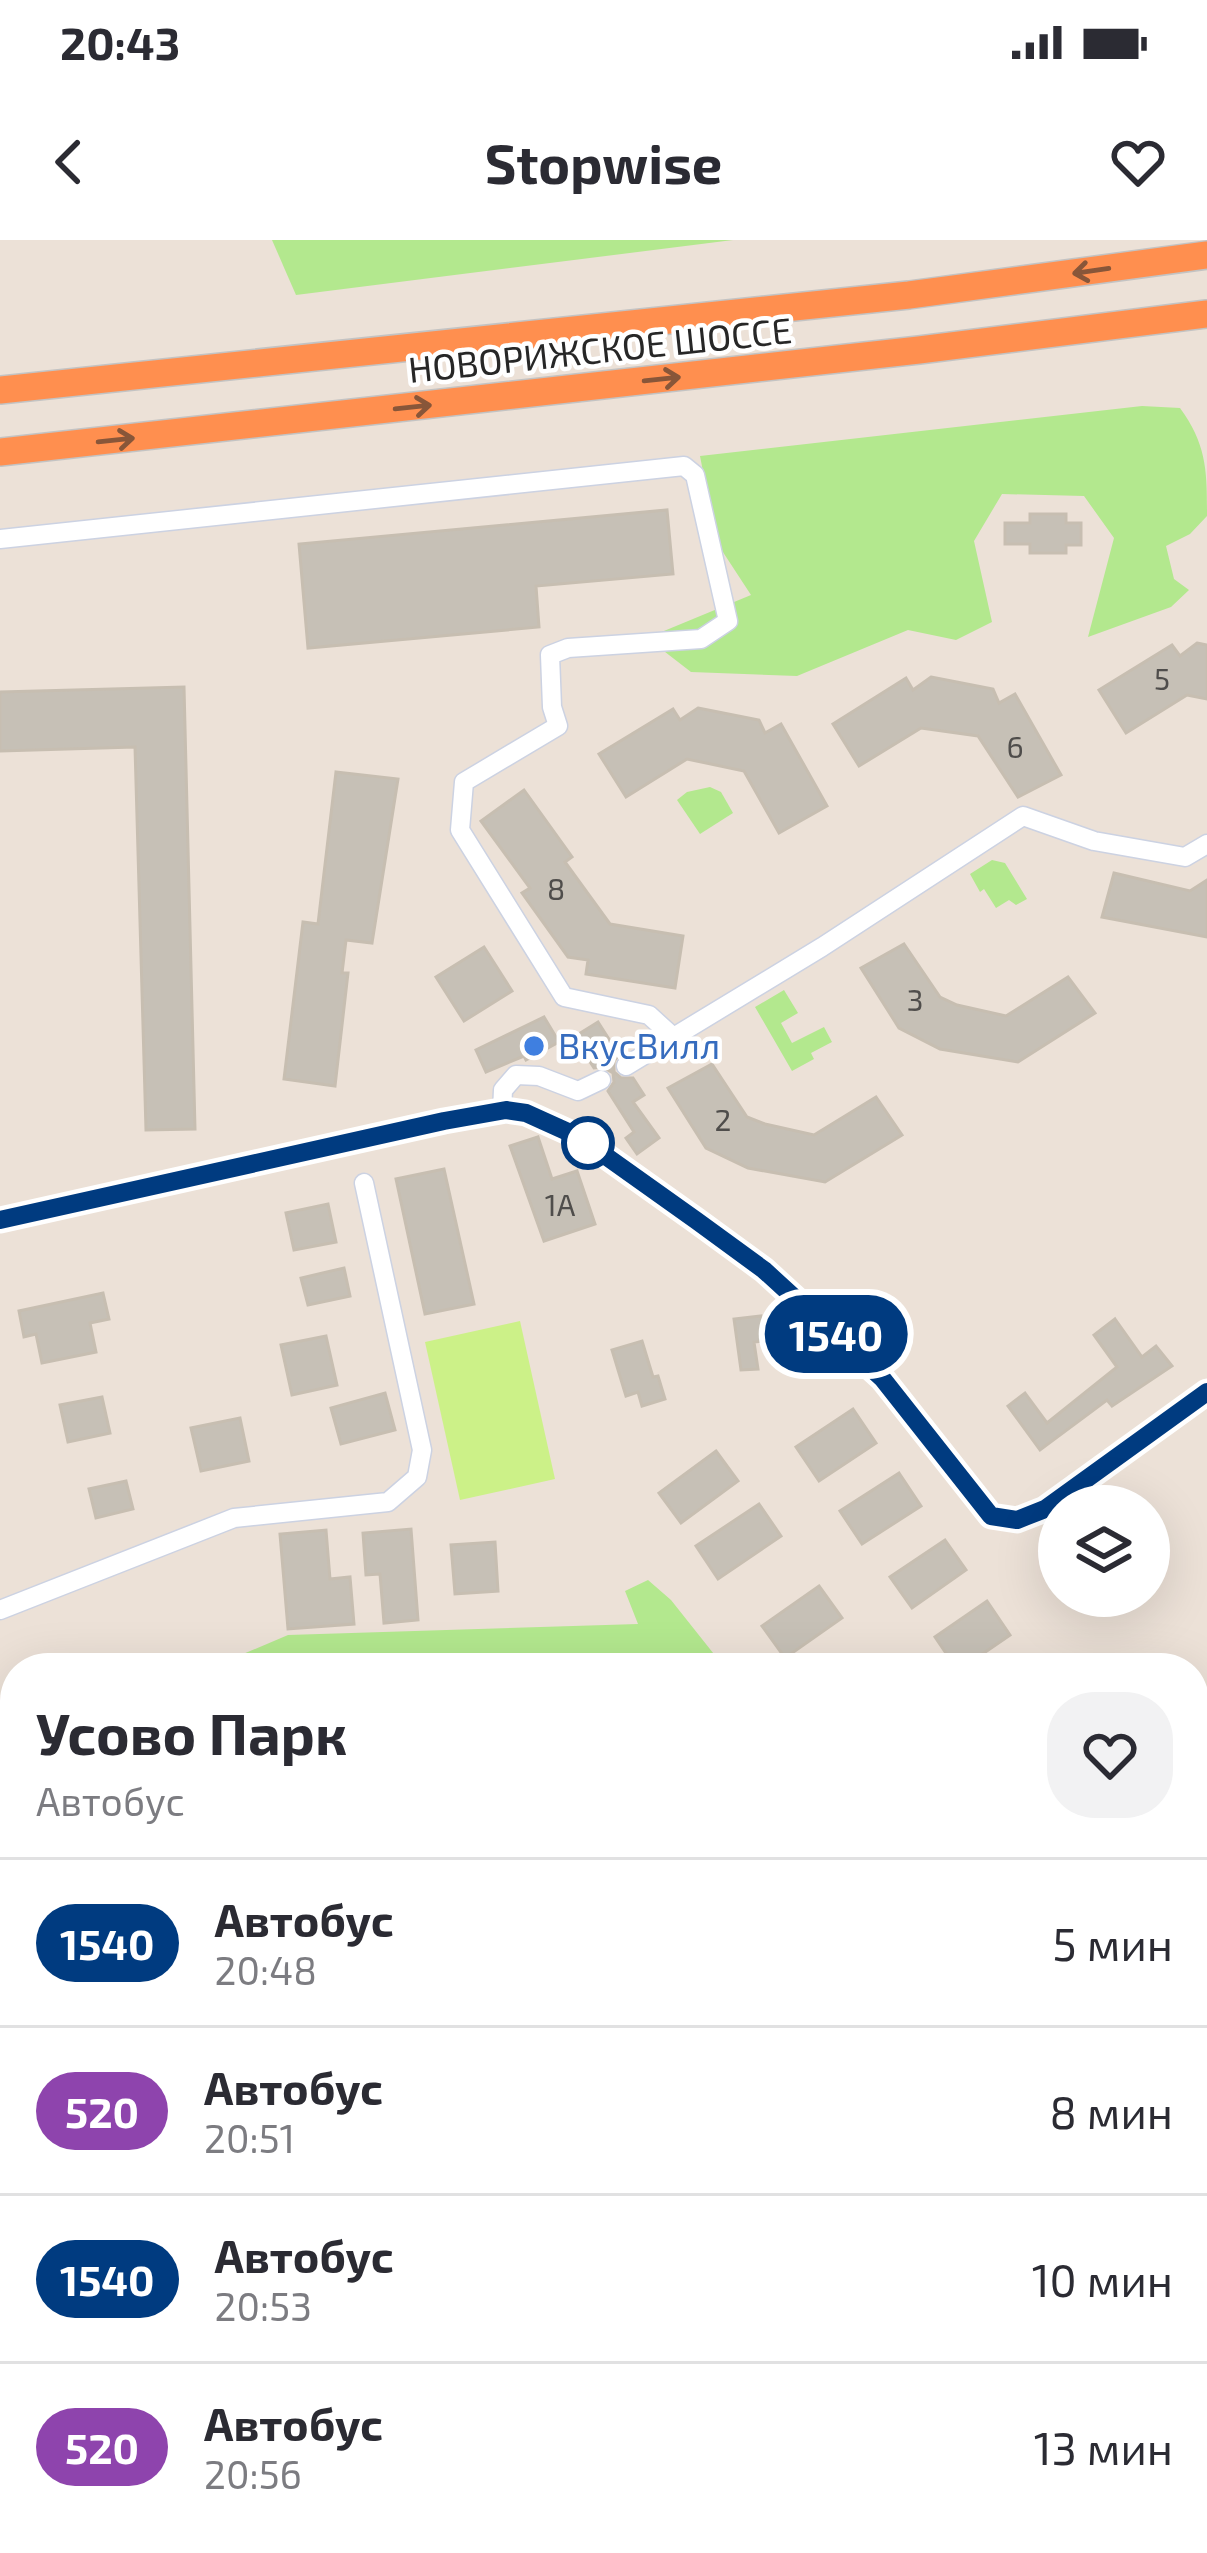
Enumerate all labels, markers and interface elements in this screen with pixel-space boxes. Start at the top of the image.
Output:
text: 20:43 [60,15,180,69]
icon: back [36,129,102,195]
icon: heart [1105,129,1171,195]
text: Stopwise [485,130,722,195]
one-way arrow [1072,260,1111,283]
street label: НОВОРИЖСКОЕ ШОССЕ [406,307,794,390]
one-way arrow [642,368,681,390]
one-way arrow [393,396,432,418]
one-way arrow [96,428,135,451]
house number: 5 [1154,660,1170,696]
house number: 6 [1006,728,1024,764]
house number: 8 [547,870,565,906]
house number: 3 [907,981,923,1017]
place label: ВкусВилл [558,1023,720,1067]
marker: ВкусВилл [521,1033,547,1059]
house number: 2 [715,1101,731,1137]
unlabelled marker [563,1118,613,1168]
house number: 1А [545,1186,576,1222]
line badge: 1540 [752,1295,920,1373]
text: 1540 [789,1309,883,1359]
map controls [1038,1485,1170,1617]
button: layers [1038,1485,1170,1617]
button: heart [1047,1692,1173,1818]
text: Усово Парк [36,1698,347,1766]
text: Автобус [36,1777,185,1824]
text: Автобус [215,1892,394,1946]
text: 5 мин [1053,1916,1173,1970]
text: 1540 [60,1918,155,1968]
text: 20:48 [215,1946,317,1993]
text: Автобус [204,2060,383,2114]
text: 8 мин [1049,2084,1173,2138]
text: 520 [65,2086,139,2136]
text: 20:51 [204,2114,295,2161]
text: Автобус [215,2228,394,2282]
text: 10 мин [1032,2252,1173,2306]
text: 1540 [60,2254,155,2304]
text: 20:53 [215,2282,312,2329]
text: Автобус [204,2396,383,2450]
text: 13 мин [1034,2420,1173,2474]
text: 520 [65,2422,139,2472]
text: 20:56 [204,2450,302,2497]

